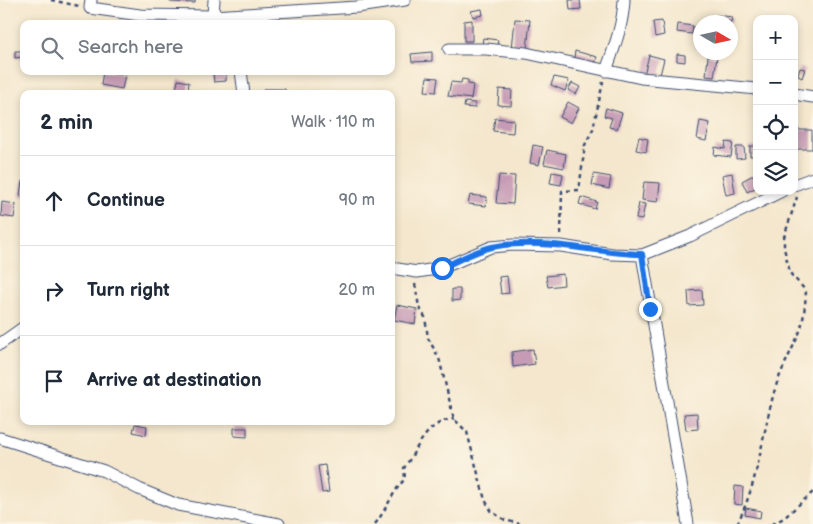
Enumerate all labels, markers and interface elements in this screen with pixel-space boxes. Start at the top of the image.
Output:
north arrow [693,15,738,60]
map controls [753,15,798,195]
button: + [753,15,798,60]
search box [20,20,395,75]
icon: search [38,34,66,62]
text: Search here [78,36,183,59]
button: − [753,60,798,105]
button: locate [753,105,798,150]
text: 2 min [40,110,93,135]
text: Walk · 110 m [291,113,375,132]
button: layers [753,150,798,195]
icon: ahead [40,187,68,215]
text: Continue [87,189,165,212]
text: 90 m [339,191,375,210]
route start [431,257,454,280]
icon: right [40,277,68,305]
text: Turn right [87,279,170,302]
text: 20 m [339,281,375,300]
route end [639,298,662,321]
icon: arrive [40,367,68,395]
text: Arrive at destination [87,369,262,392]

